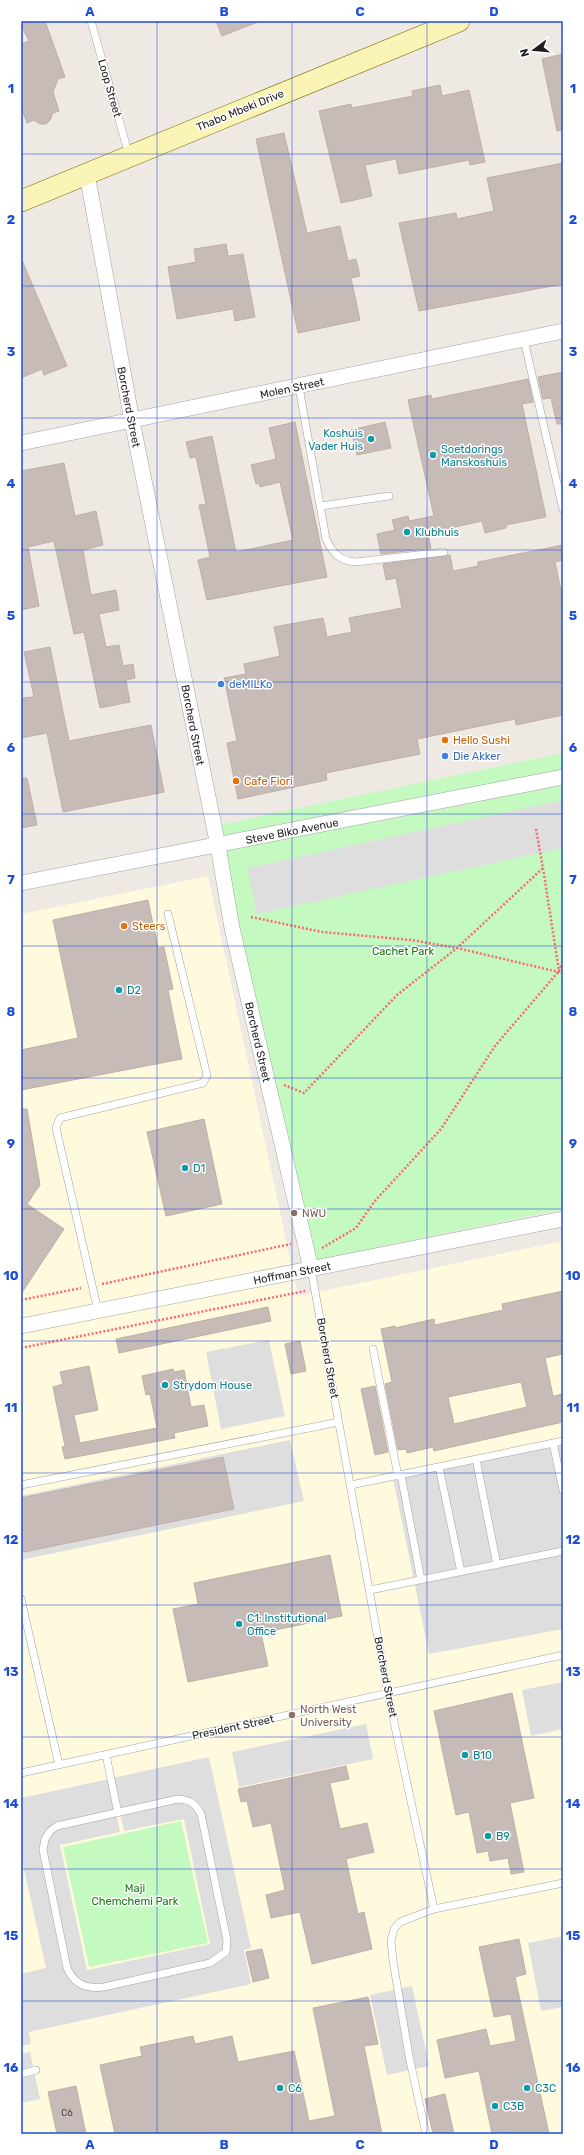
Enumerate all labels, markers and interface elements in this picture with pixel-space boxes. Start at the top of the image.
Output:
text: A [85,4,95,19]
text: B [219,4,229,19]
text: C [355,4,365,19]
text: D [489,4,499,19]
north arrow [514,30,554,70]
text: N [518,47,532,58]
street label: Loop Street [95,58,124,119]
text: 1 [8,81,14,96]
text: 1 [570,81,576,96]
street label: Thabo Mbeki Drive [194,87,286,134]
text: 2 [7,212,15,227]
text: 2 [569,212,577,227]
text: 3 [7,344,16,359]
text: 3 [569,344,578,359]
street label: Borcherd Street [114,366,143,449]
street label: Molen Street [259,375,326,402]
place label: Koshuis Vader Huis [308,427,363,453]
marker: Koshuis Vader Huis [366,434,376,444]
place label: Soetdorings Manskoshuis [441,443,507,469]
marker: Soetdorings Manskoshuis [428,450,438,460]
text: 4 [7,476,16,491]
text: 4 [569,476,578,491]
place label: Klubhuis [415,526,459,539]
marker: Klubhuis [402,527,412,537]
text: 5 [7,608,15,623]
text: 5 [569,608,577,623]
place label: deMILKo [229,678,272,691]
marker: deMILKo [216,679,226,689]
street label: Borcherd Street [178,684,207,767]
place label: Hello Sushi [453,734,510,747]
marker: Hello Sushi [440,735,450,745]
text: 6 [7,740,16,755]
text: 6 [569,740,578,755]
place label: Die Akker [453,750,501,763]
marker: Die Akker [440,751,450,761]
place label: Cafe Fiori [244,775,293,788]
marker: Cafe Fiori [231,776,241,786]
street label: Steve Biko Avenue [244,816,340,847]
text: 7 [7,872,15,887]
text: 7 [569,872,577,887]
place label: Steers [132,920,166,933]
marker: Steers [119,921,129,931]
park label: Cachet Park [372,945,434,958]
place label: D2 [127,984,141,997]
marker: D2 [114,985,124,995]
street label: Borcherd Street [242,1001,273,1084]
text: 8 [7,1004,16,1019]
text: 8 [569,1004,578,1019]
text: 9 [7,1136,15,1151]
text: 9 [569,1136,577,1151]
place label: D1 [193,1162,205,1175]
marker: D1 [180,1163,190,1173]
place label: NWU [302,1207,326,1220]
marker: NWU [289,1208,299,1218]
street label: Hoffman Street [252,1259,333,1287]
text: 10 [3,1268,19,1283]
text: 10 [565,1268,581,1283]
street label: Borcherd Street [314,1317,341,1400]
place label: Strydom House [173,1379,252,1392]
marker: Strydom House [160,1380,170,1390]
text: 11 [5,1400,17,1415]
text: 11 [567,1400,579,1415]
text: 12 [4,1532,18,1547]
text: 12 [566,1532,580,1547]
place label: C1: Institutional Office [247,1612,326,1638]
marker: C1: Institutional Office [234,1619,244,1629]
street label: Borcherd Street [371,1636,400,1719]
text: 13 [3,1664,19,1679]
text: 13 [565,1664,581,1679]
place label: North West University [300,1703,357,1729]
marker: North West University [287,1710,297,1720]
street label: President Street [191,1712,276,1743]
place label: B10 [473,1749,492,1762]
marker: B10 [460,1750,470,1760]
text: 14 [3,1796,19,1811]
text: 14 [565,1796,581,1811]
place label: B9 [496,1830,510,1843]
marker: B9 [483,1831,493,1841]
park label: Maji Chemchemi Park [92,1882,179,1908]
text: 15 [4,1928,18,1943]
text: 15 [566,1928,580,1943]
text: 16 [4,2060,19,2075]
text: 16 [566,2060,581,2075]
place label: C6 [288,2082,302,2095]
place label: C3C [535,2082,556,2095]
marker: C6 [275,2083,285,2093]
marker: C3C [522,2083,532,2093]
place label: C3B [503,2100,524,2113]
marker: C3B [490,2101,500,2111]
house number: C6 [61,2108,73,2118]
text: A [85,2137,95,2152]
text: B [219,2137,229,2152]
text: C [355,2137,365,2152]
text: D [489,2137,499,2152]

